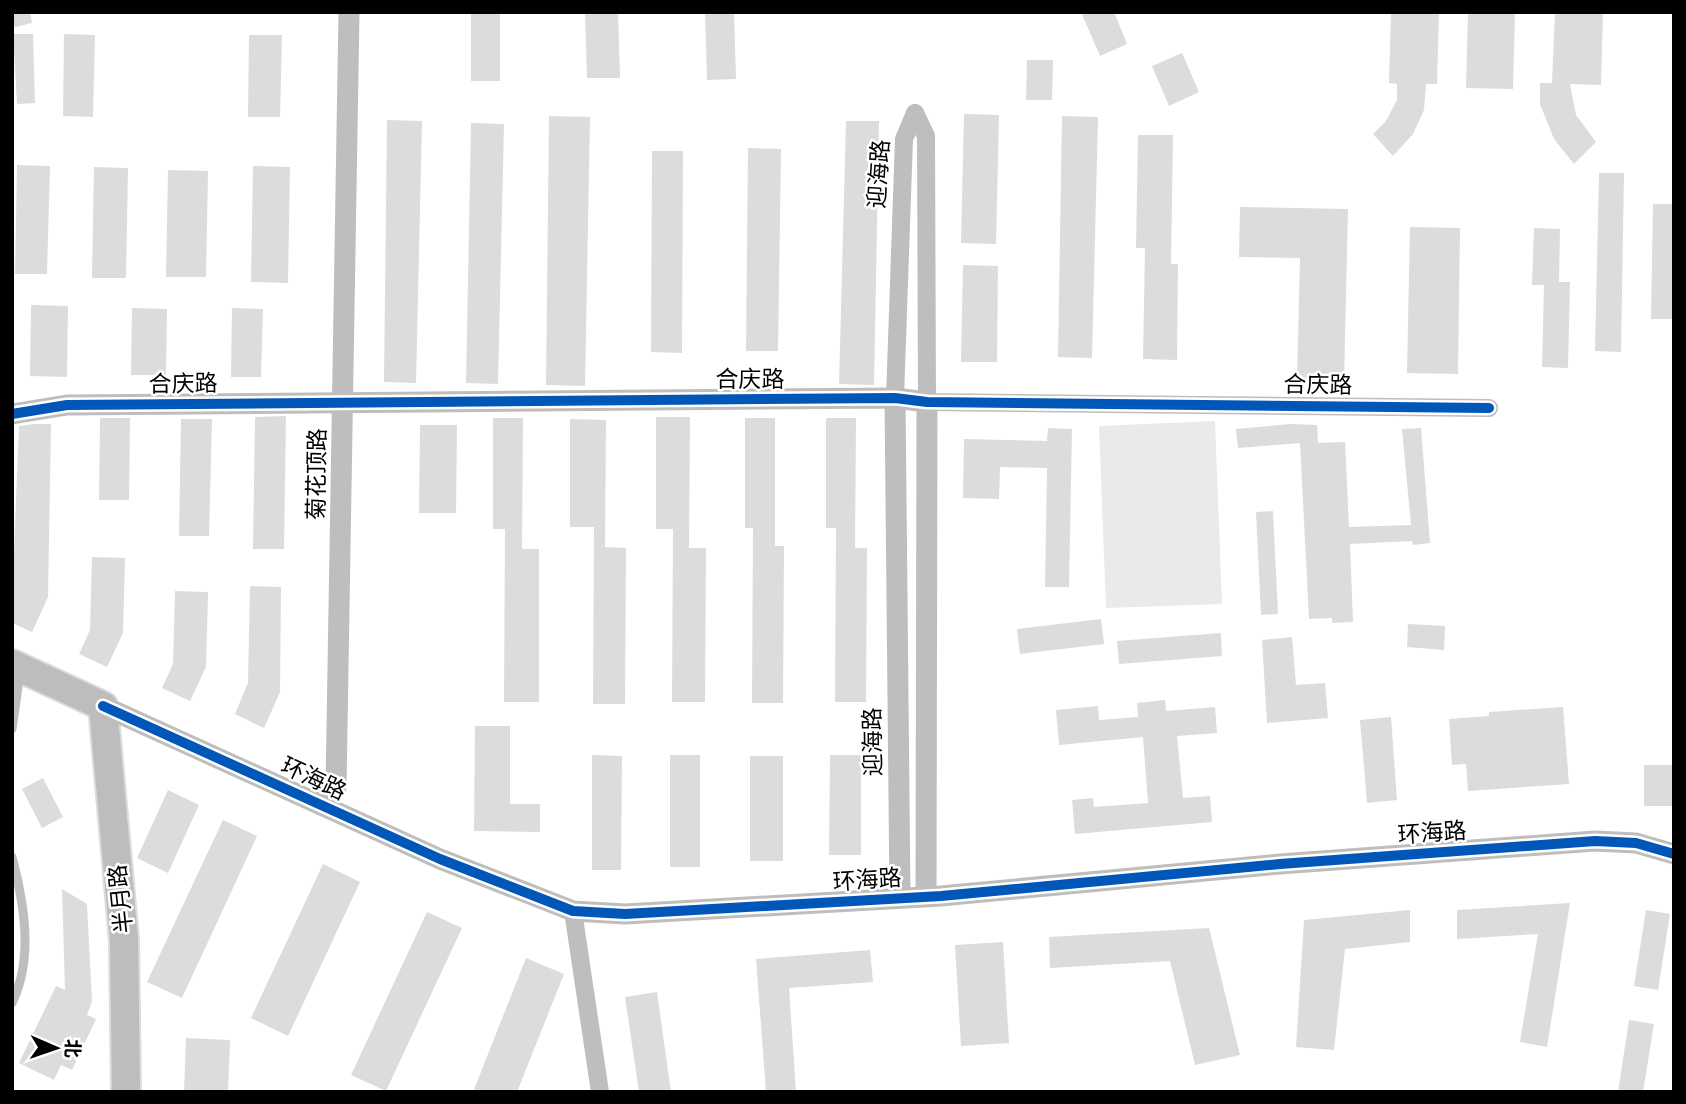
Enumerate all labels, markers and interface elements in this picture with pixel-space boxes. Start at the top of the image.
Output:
street label: 迎海路 [861,139,895,209]
street label: 合庆路 [716,364,785,393]
street label: 合庆路 [148,368,218,398]
street label: 合庆路 [1283,369,1353,399]
street label: 菊花顶路 [301,428,331,520]
street label: 迎海路 [857,707,887,777]
street label: 环海路 [277,750,351,806]
street label: 环海路 [1397,815,1467,849]
street label: 环海路 [832,862,902,896]
street label: 半月路 [102,863,138,935]
north arrow [21,1013,91,1083]
text: 北 [61,1039,85,1059]

